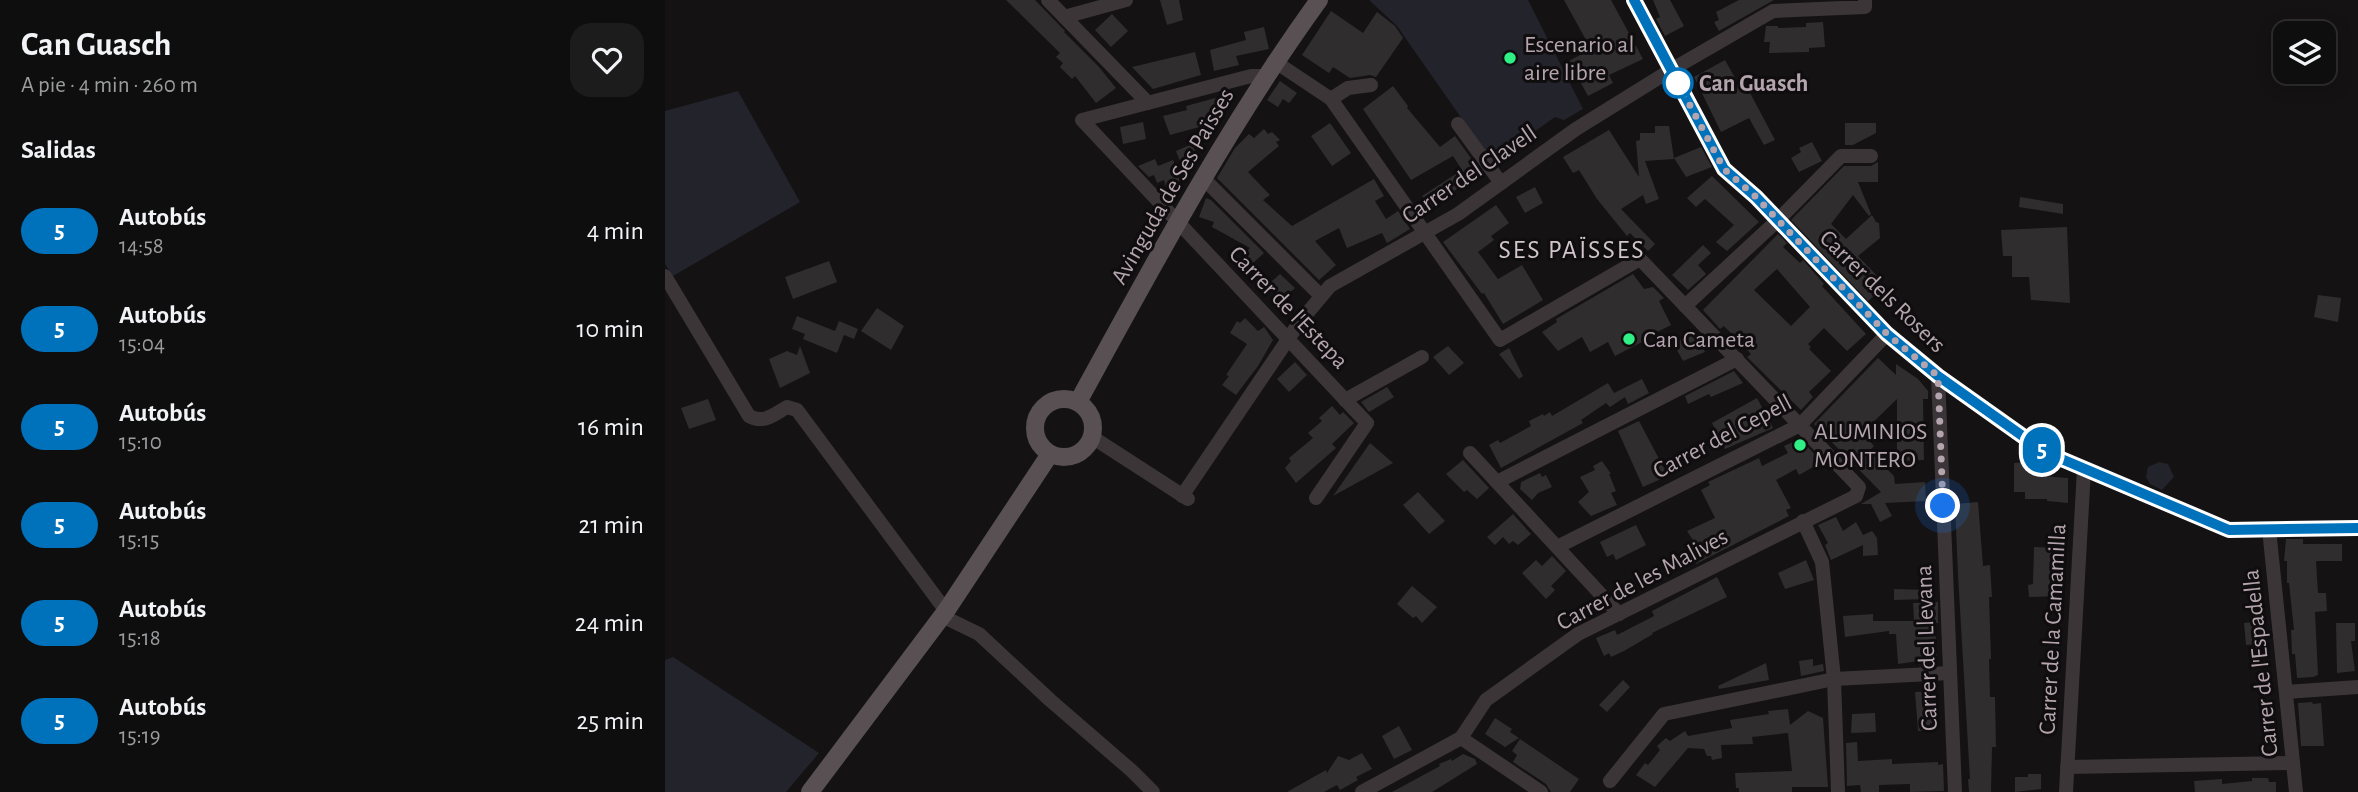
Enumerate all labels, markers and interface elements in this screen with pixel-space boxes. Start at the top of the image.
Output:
map controls [2273,21,2336,84]
button: layers [2273,21,2336,84]
button: heart [570,23,644,97]
text: Can Guasch [21,29,171,62]
place label: Escenario al aire libre [1524,33,1634,85]
marker: Escenario al aire libre [1502,50,1518,66]
marker: Can Guasch [1663,68,1693,98]
place label: Can Guasch [1699,72,1808,96]
text: A pie · 4 min · 260 m [21,74,198,97]
street label: Avinguda de Ses Païsses [1107,84,1239,289]
street label: Carrer del Clavell [1398,121,1541,229]
text: Salidas [21,137,96,163]
text: Autobús [119,204,206,230]
text: 4 min [587,218,644,244]
text: 5 [54,219,65,243]
street label: Carrer dels Rosers [1815,226,1950,358]
text: 14:58 [119,235,164,258]
district label: SES PAÏSSES [1499,236,1645,263]
street label: Carrer de l'Estepa [1224,242,1352,374]
text: Autobús [119,302,206,328]
text: 10 min [577,316,644,342]
text: 5 [54,317,65,341]
place label: Can Cameta [1643,328,1755,352]
marker: Can Cameta [1621,331,1637,347]
text: 15:04 [119,333,165,356]
street label: Carrer del Cepell [1649,390,1796,483]
text: Autobús [119,400,206,426]
text: 16 min [578,414,644,440]
text: 5 [54,415,65,439]
place label: ALUMINIOS MONTERO [1814,420,1927,472]
line badge: 5 [2019,427,2065,473]
text: 15:10 [119,431,162,454]
marker: ALUMINIOS MONTERO [1792,437,1808,453]
text: 5 [2037,438,2047,462]
your location [1925,488,1960,523]
text: Autobús [119,498,206,524]
text: 21 min [578,512,644,538]
text: 5 [54,513,65,537]
street label: Carrer de la Camamilla [2035,523,2071,735]
street label: Carrer de les Malives [1553,525,1732,635]
text: 15:15 [119,529,159,552]
street label: Carrer del Llevana [1912,565,1942,731]
street label: Carrer de l'Espadella [2239,568,2283,758]
text: Autobús [119,596,206,622]
text: 24 min [575,610,644,636]
text: 5 [54,611,65,635]
text: 15:18 [119,627,161,650]
text: Autobús [119,694,206,720]
text: 25 min [577,708,644,734]
text: 5 [54,709,65,733]
text: 15:19 [119,725,161,748]

